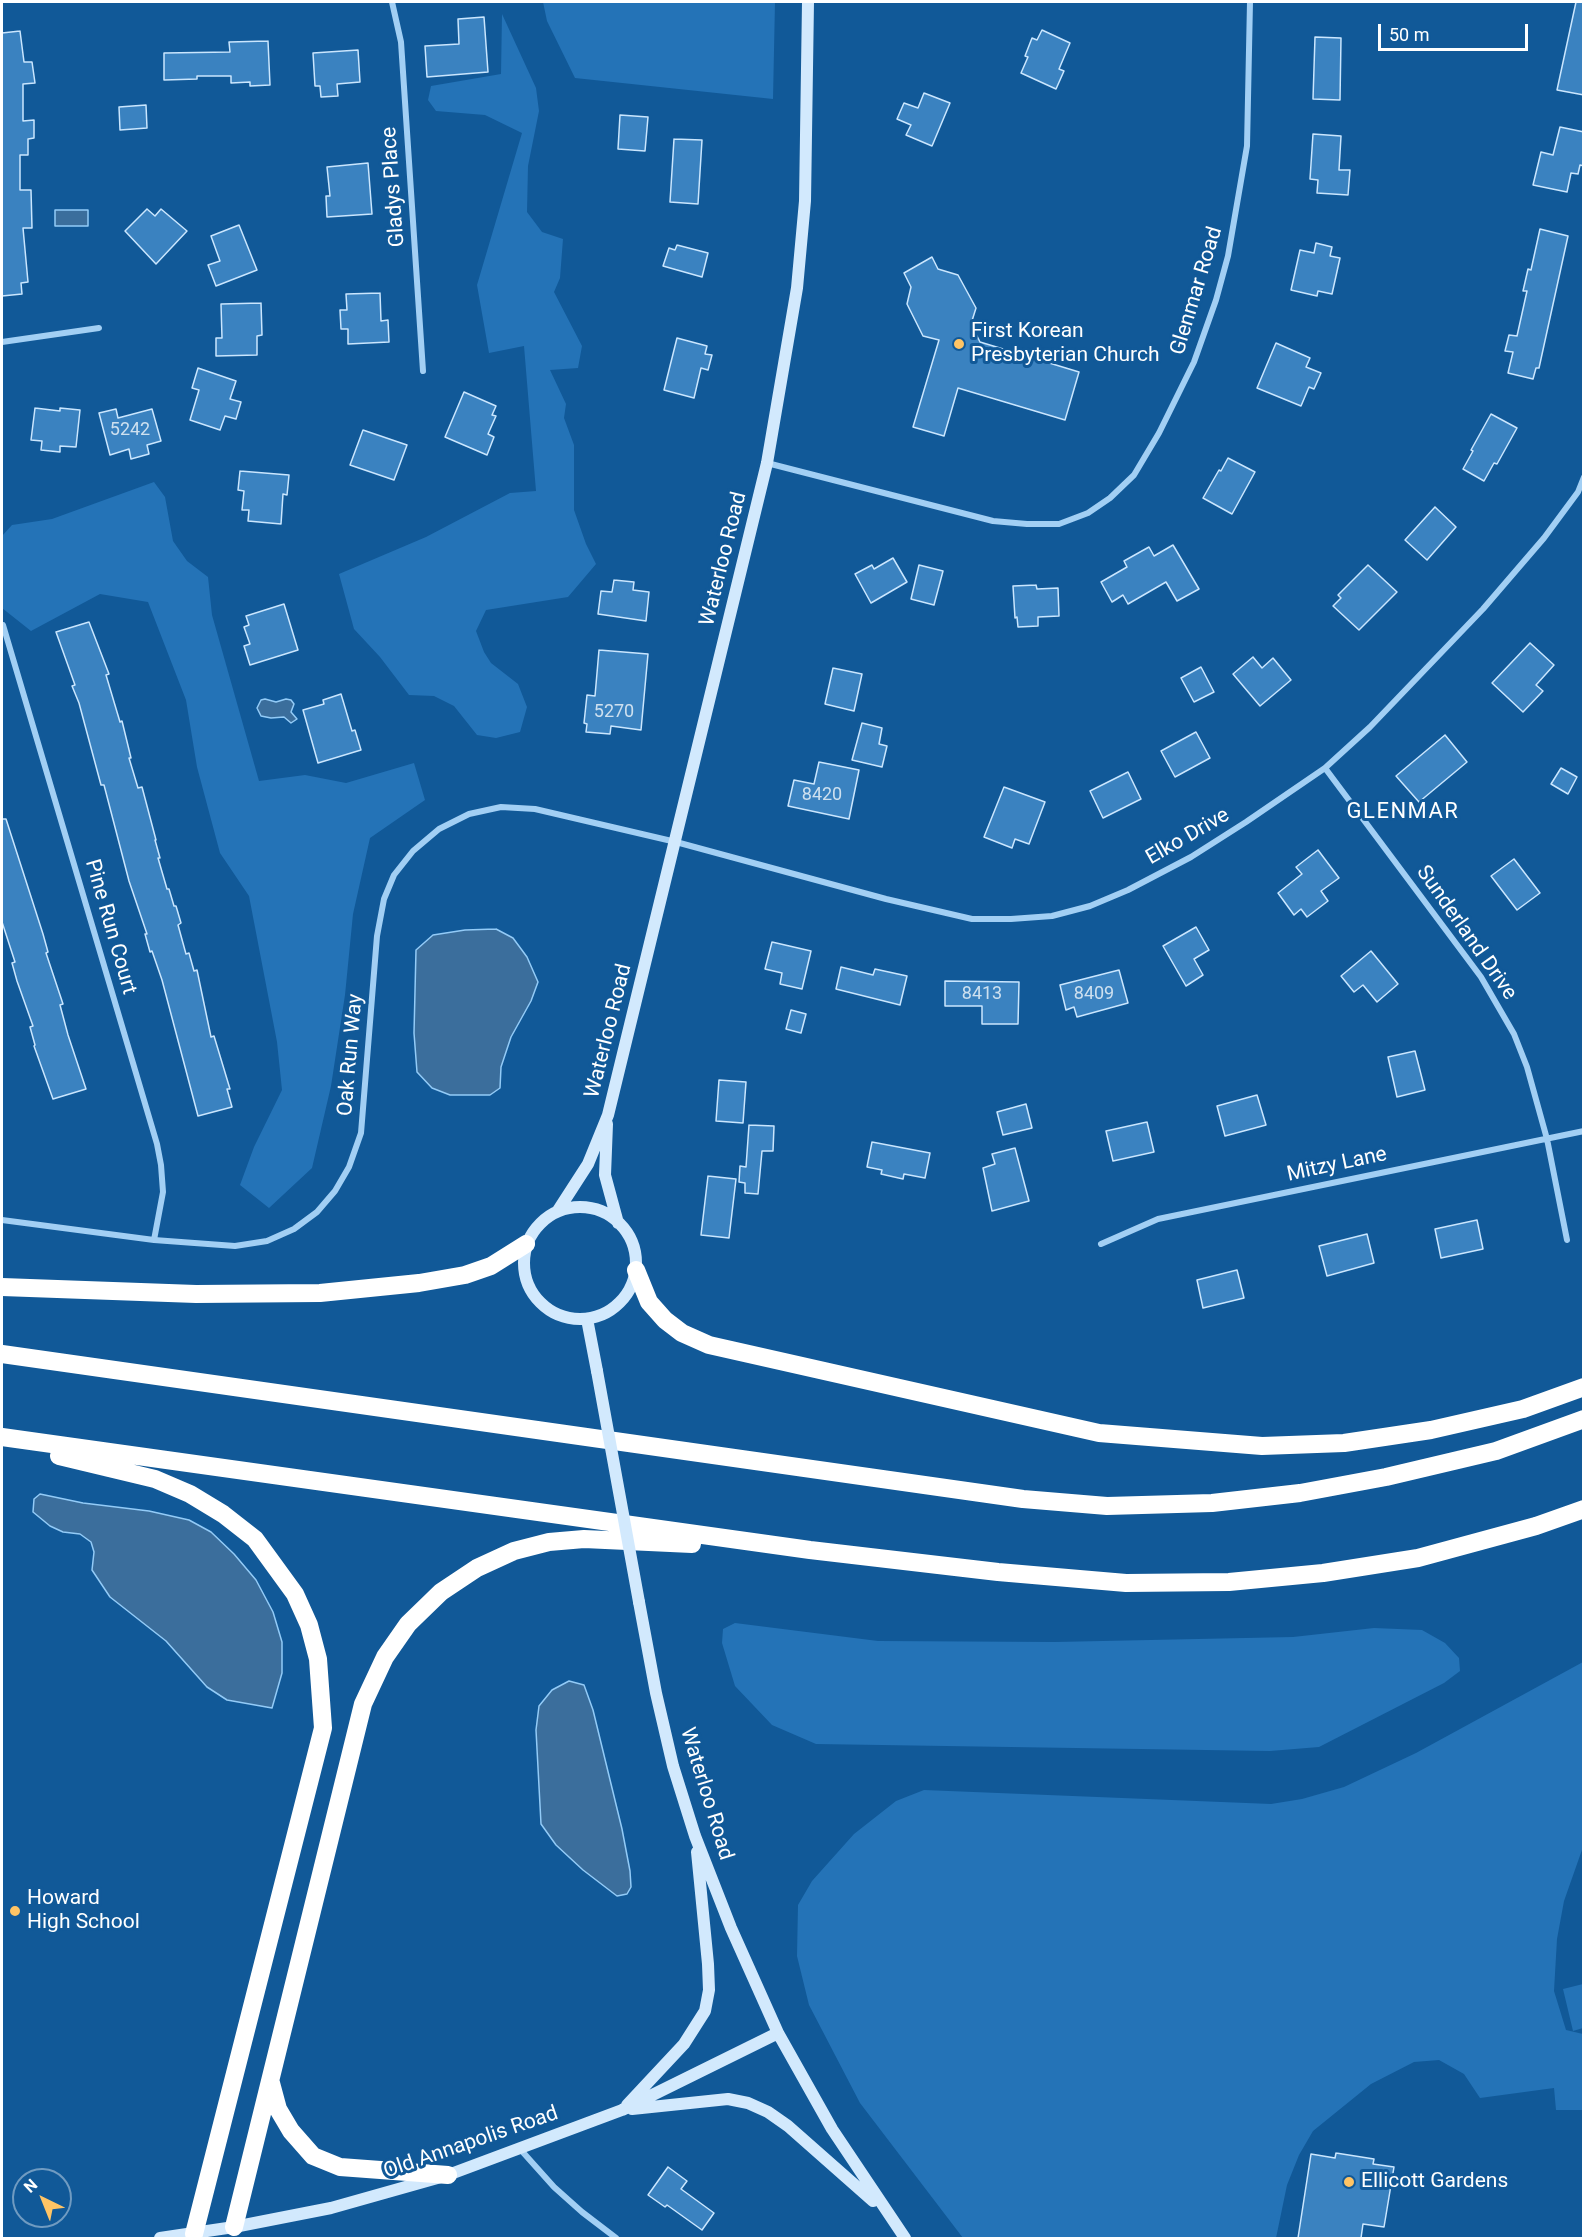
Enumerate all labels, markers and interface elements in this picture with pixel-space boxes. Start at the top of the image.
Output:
scale bar [1381,12,1531,50]
text: 50 m [1389,24,1429,45]
street label: Gladys Place [377,126,411,248]
street label: Glenmar Road [1166,224,1228,358]
place label: First Korean Presbyterian Church [971,319,1160,369]
marker: First Korean Presbyterian Church [952,337,966,351]
house number: 5242 [110,419,150,441]
street label: Waterloo Road [695,489,753,629]
house number: 5270 [594,701,634,723]
house number: 8420 [802,784,842,806]
district label: GLENMAR [1347,799,1459,825]
street label: Elko Drive [1142,803,1234,871]
street label: Pine Run Court [79,857,141,997]
street label: Sunderland Drive [1410,861,1522,1005]
street label: Waterloo Road [580,961,638,1101]
house number: 8413 [962,983,1002,1005]
house number: 8409 [1074,983,1114,1005]
street label: Oak Run Way [333,993,369,1117]
street label: Mitzy Lane [1285,1142,1389,1188]
street label: Waterloo Road [674,1725,738,1863]
place label: Howard High School [27,1886,140,1936]
marker: Howard High School [8,1904,22,1918]
street label: Old Annapolis Road [380,2101,562,2185]
north arrow [12,2168,72,2228]
place label: Ellicott Gardens [1361,2169,1508,2195]
text: N [20,2175,41,2197]
marker: Ellicott Gardens [1342,2175,1356,2189]

